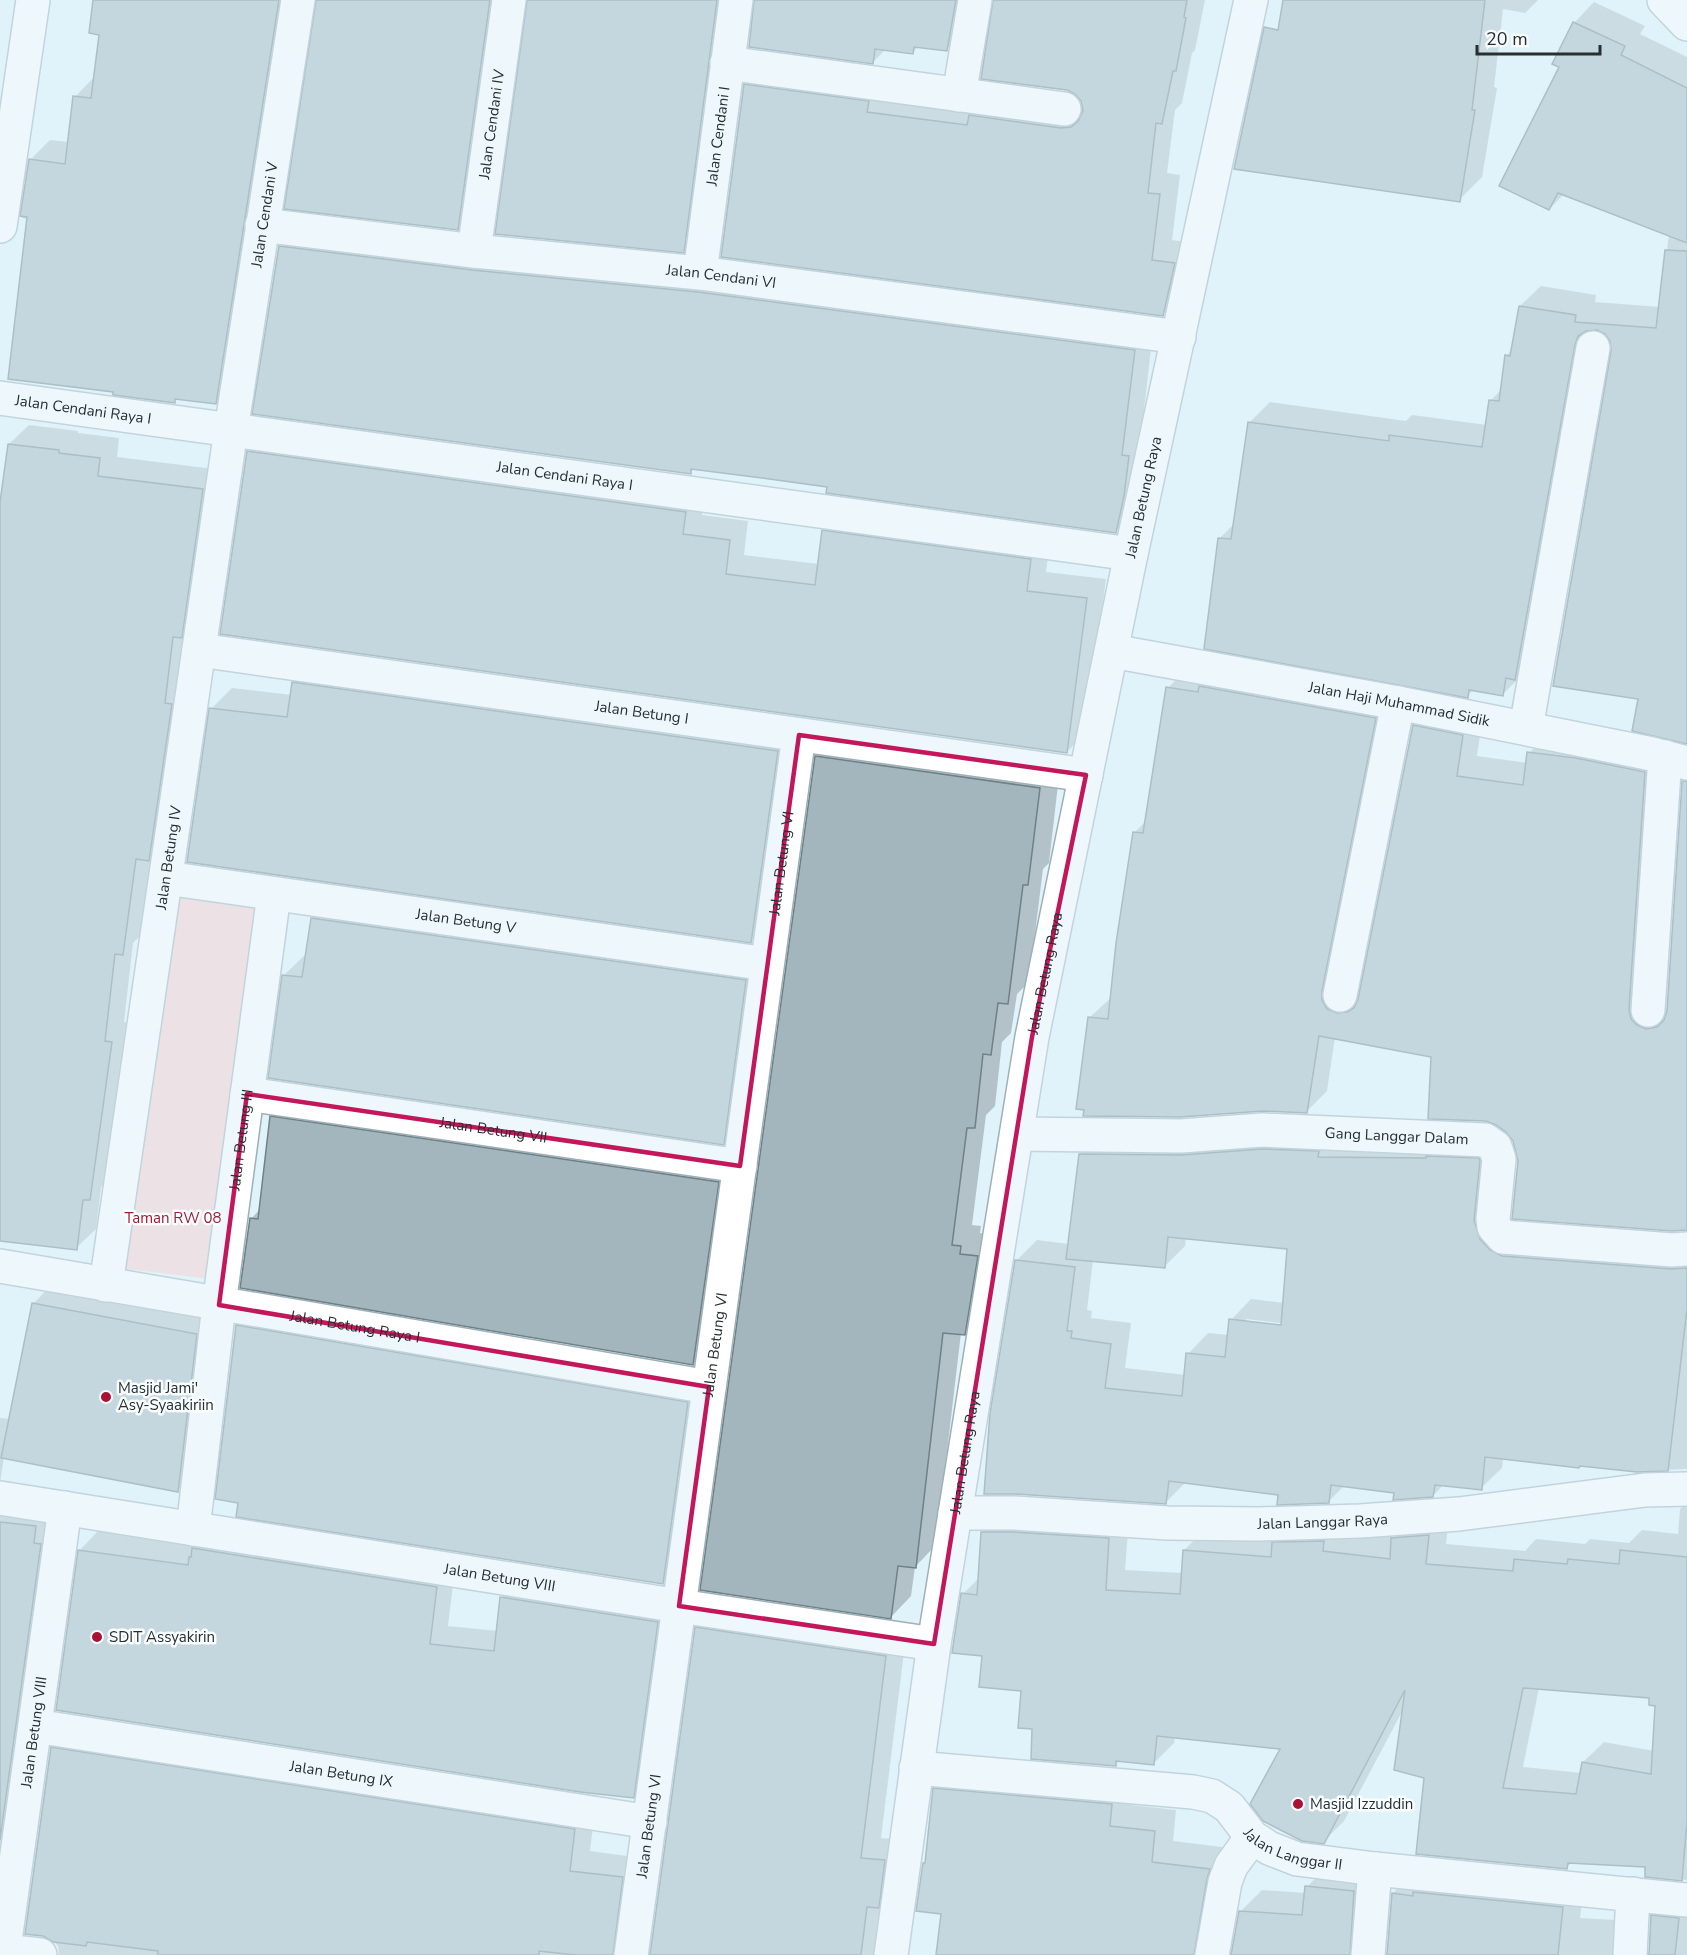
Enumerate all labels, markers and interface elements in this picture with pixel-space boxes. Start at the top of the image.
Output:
scale bar [1477,18,1600,56]
text: 20 m [1486,27,1528,51]
street label: Jalan Cendani IV [474,67,509,181]
street label: Jalan Cendani I [701,85,735,188]
street label: Jalan Cendani V [246,160,283,270]
street label: Jalan Cendani VI [664,260,777,293]
street label: Jalan Cendani Raya I [13,390,153,429]
street label: Jalan Betung Raya [1120,434,1166,561]
street label: Jalan Cendani Raya I [494,456,634,495]
street label: Jalan Haji Muhammad Sidik [1306,677,1492,731]
street label: Jalan Betung I [592,696,690,729]
street label: Jalan Betung IV [151,804,186,912]
street label: Jalan Betung VI [764,810,798,918]
street label: Jalan Betung V [414,904,518,938]
street label: Jalan Betung Raya [1023,910,1067,1037]
street label: Jalan Betung III [224,1088,258,1193]
street label: Jalan Betung VII [437,1112,549,1148]
street label: Gang Langgar Dalam [1324,1123,1469,1149]
park label: Taman RW 08 [124,1208,222,1228]
street label: Jalan Betung VI [698,1291,732,1399]
street label: Jalan Betung Raya I [287,1305,421,1348]
place label: Masjid Jami' Asy-Syaakiriin [118,1378,214,1415]
marker: Masjid Jami' Asy-Syaakiriin [99,1390,113,1404]
street label: Jalan Betung Raya [945,1390,985,1516]
street label: Jalan Langgar Raya [1256,1509,1388,1534]
street label: Jalan Betung VIII [442,1559,557,1596]
place label: SDIT Assyakirin [109,1627,215,1647]
marker: SDIT Assyakirin [90,1630,104,1644]
street label: Jalan Betung VIII [16,1675,52,1790]
street label: Jalan Betung IX [287,1756,395,1792]
street label: Jalan Betung VI [632,1773,666,1880]
place label: Masjid Izzuddin [1310,1794,1413,1814]
marker: Masjid Izzuddin [1291,1797,1305,1811]
street label: Jalan Langgar II [1238,1823,1343,1875]

